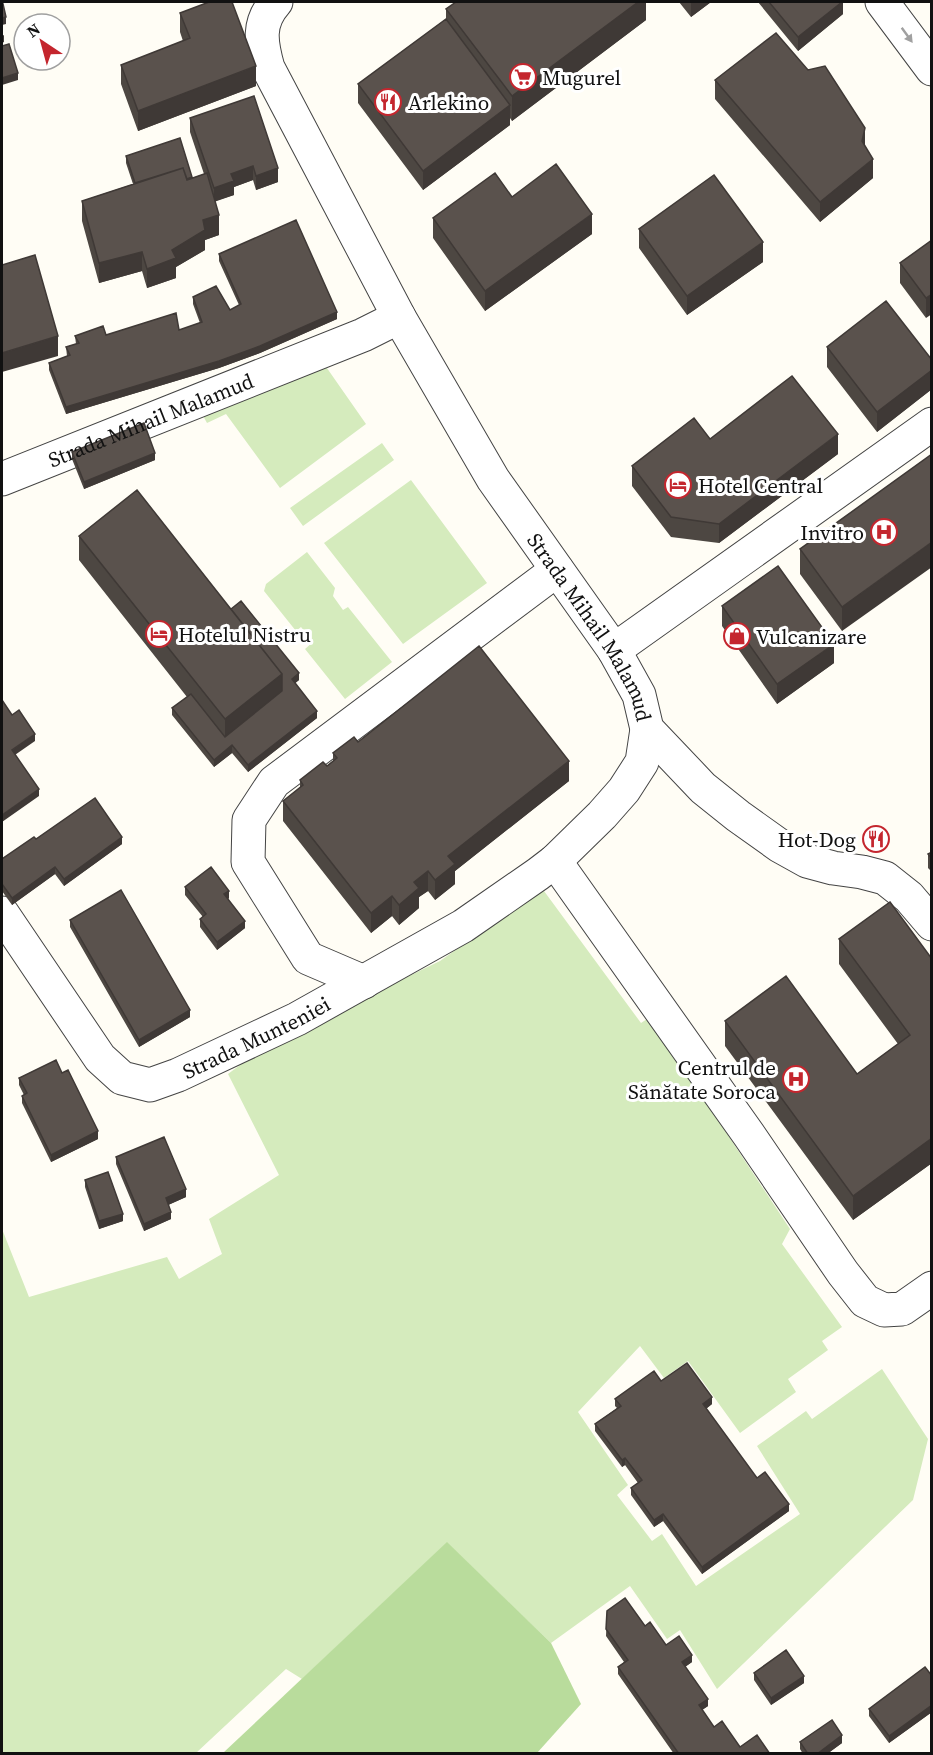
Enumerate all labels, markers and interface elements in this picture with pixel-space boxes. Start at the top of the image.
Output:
north arrow [12,12,72,72]
text: N [22,17,45,42]
one-way arrow [900,28,912,43]
supermarket icon: Mugurel [508,62,538,92]
place label: Mugurel [542,63,621,92]
restaurant icon: Arlekino [373,87,403,117]
place label: Arlekino [408,88,489,117]
street label: Strada Mihail Malamud [44,366,258,474]
hotel icon: Hotel Central [663,470,693,500]
place label: Hotel Central [698,471,823,500]
hospital icon: Invitro [869,517,899,547]
place label: Invitro [800,518,864,547]
street label: Strada Mihail Malamud [521,527,659,724]
hotel icon: Hotelul Nistru [144,619,174,649]
place label: Hotelul Nistru [178,620,311,649]
shop icon: Vulcanizare [722,621,752,651]
place label: Vulcanizare [756,622,867,651]
restaurant icon: Hot-Dog [861,824,891,854]
place label: Hot-Dog [778,825,856,854]
street label: Strada Munteniei [177,989,335,1085]
place label: Centrul de Sănătate Soroca [628,1053,776,1106]
hospital icon: Centrul de Sănătate Soroca [781,1064,811,1094]

